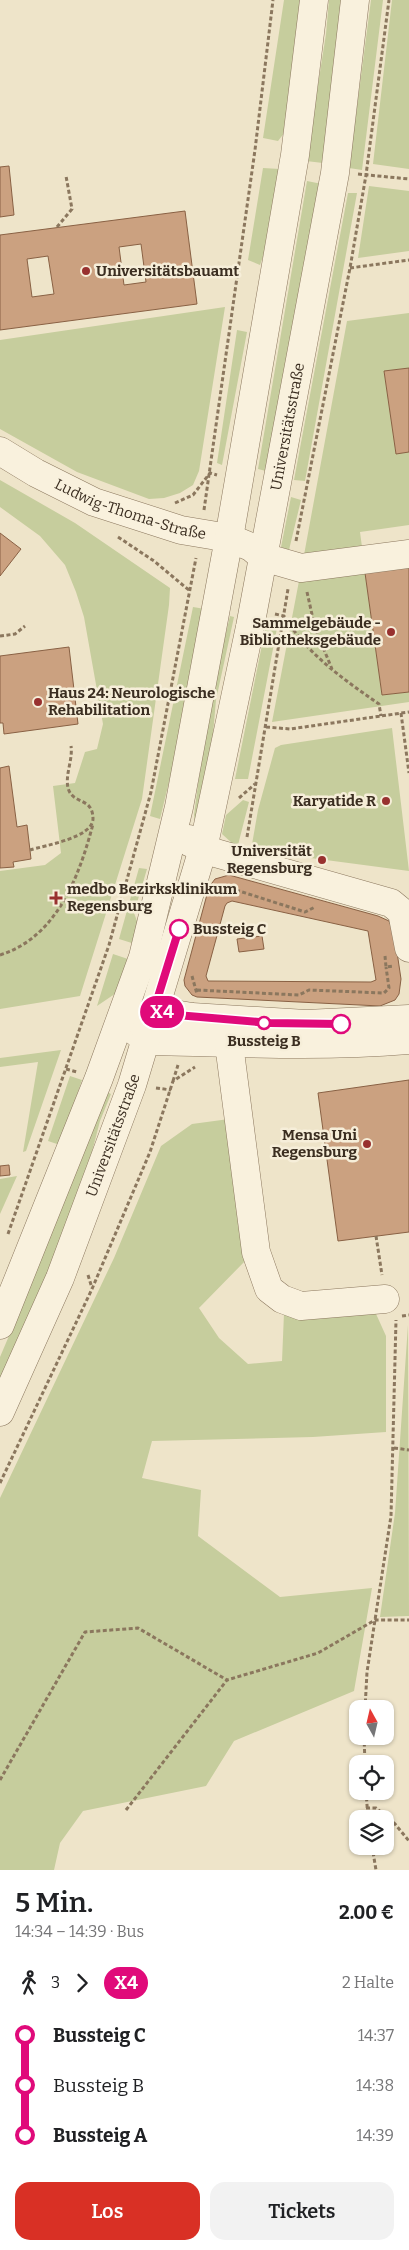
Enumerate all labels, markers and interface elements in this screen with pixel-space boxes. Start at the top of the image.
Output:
place label: Universitätsbauamt [96,262,239,280]
marker: Universitätsbauamt [80,265,92,277]
street label: Universitätsstraße [267,361,308,492]
street label: Ludwig-Thoma-Straße [52,475,207,543]
place label: Sammelgebäude - Bibliotheksgebäude [240,614,381,649]
marker: Sammelgebäude - Bibliotheksgebäude [385,626,397,638]
place label: Haus 24: Neurologische Rehabilitation [48,684,215,719]
marker: Haus 24: Neurologische Rehabilitation [32,696,44,708]
place label: Karyatide R [293,792,376,810]
marker: Karyatide R [380,795,392,807]
place label: Universität Regensburg [227,842,312,877]
marker: Universität Regensburg [316,854,328,866]
place label: medbo Bezirksklinikum Regensburg [67,880,238,915]
marker: medbo Bezirksklinikum Regensburg [49,891,63,905]
marker: Bussteig C [169,919,189,939]
place label: Bussteig C [193,920,266,938]
line badge: X4 [140,996,184,1028]
text: X4 [150,1001,174,1023]
unlabelled marker [331,1014,351,1034]
marker: Bussteig B [257,1016,271,1030]
place label: Bussteig B [227,1032,301,1050]
street label: Universitätsstraße [82,1072,144,1199]
place label: Mensa Uni Regensburg [272,1126,357,1161]
marker: Mensa Uni Regensburg [361,1138,373,1150]
north arrow [349,1700,394,1745]
map controls [349,1700,394,1855]
button: locate [349,1755,394,1800]
button: layers [349,1810,394,1855]
text: 5 Min. [15,1886,93,1919]
text: 2.00 € [339,1901,394,1924]
text: 14:34 – 14:39 · Bus [15,1922,144,1941]
icon: walk [15,1969,43,1997]
icon: forward [68,1969,96,1997]
text: X4 [114,1972,138,1994]
text: 3 [51,1973,60,1992]
text: 2 Halte [342,1973,394,1992]
text: Bussteig C [53,2024,146,2047]
text: 14:37 [358,2026,394,2045]
text: Bussteig B [53,2074,144,2097]
text: 14:38 [356,2076,394,2095]
text: Bussteig A [53,2124,147,2147]
text: 14:39 [356,2126,394,2145]
button: Los [15,2182,200,2240]
button: Tickets [210,2182,394,2240]

